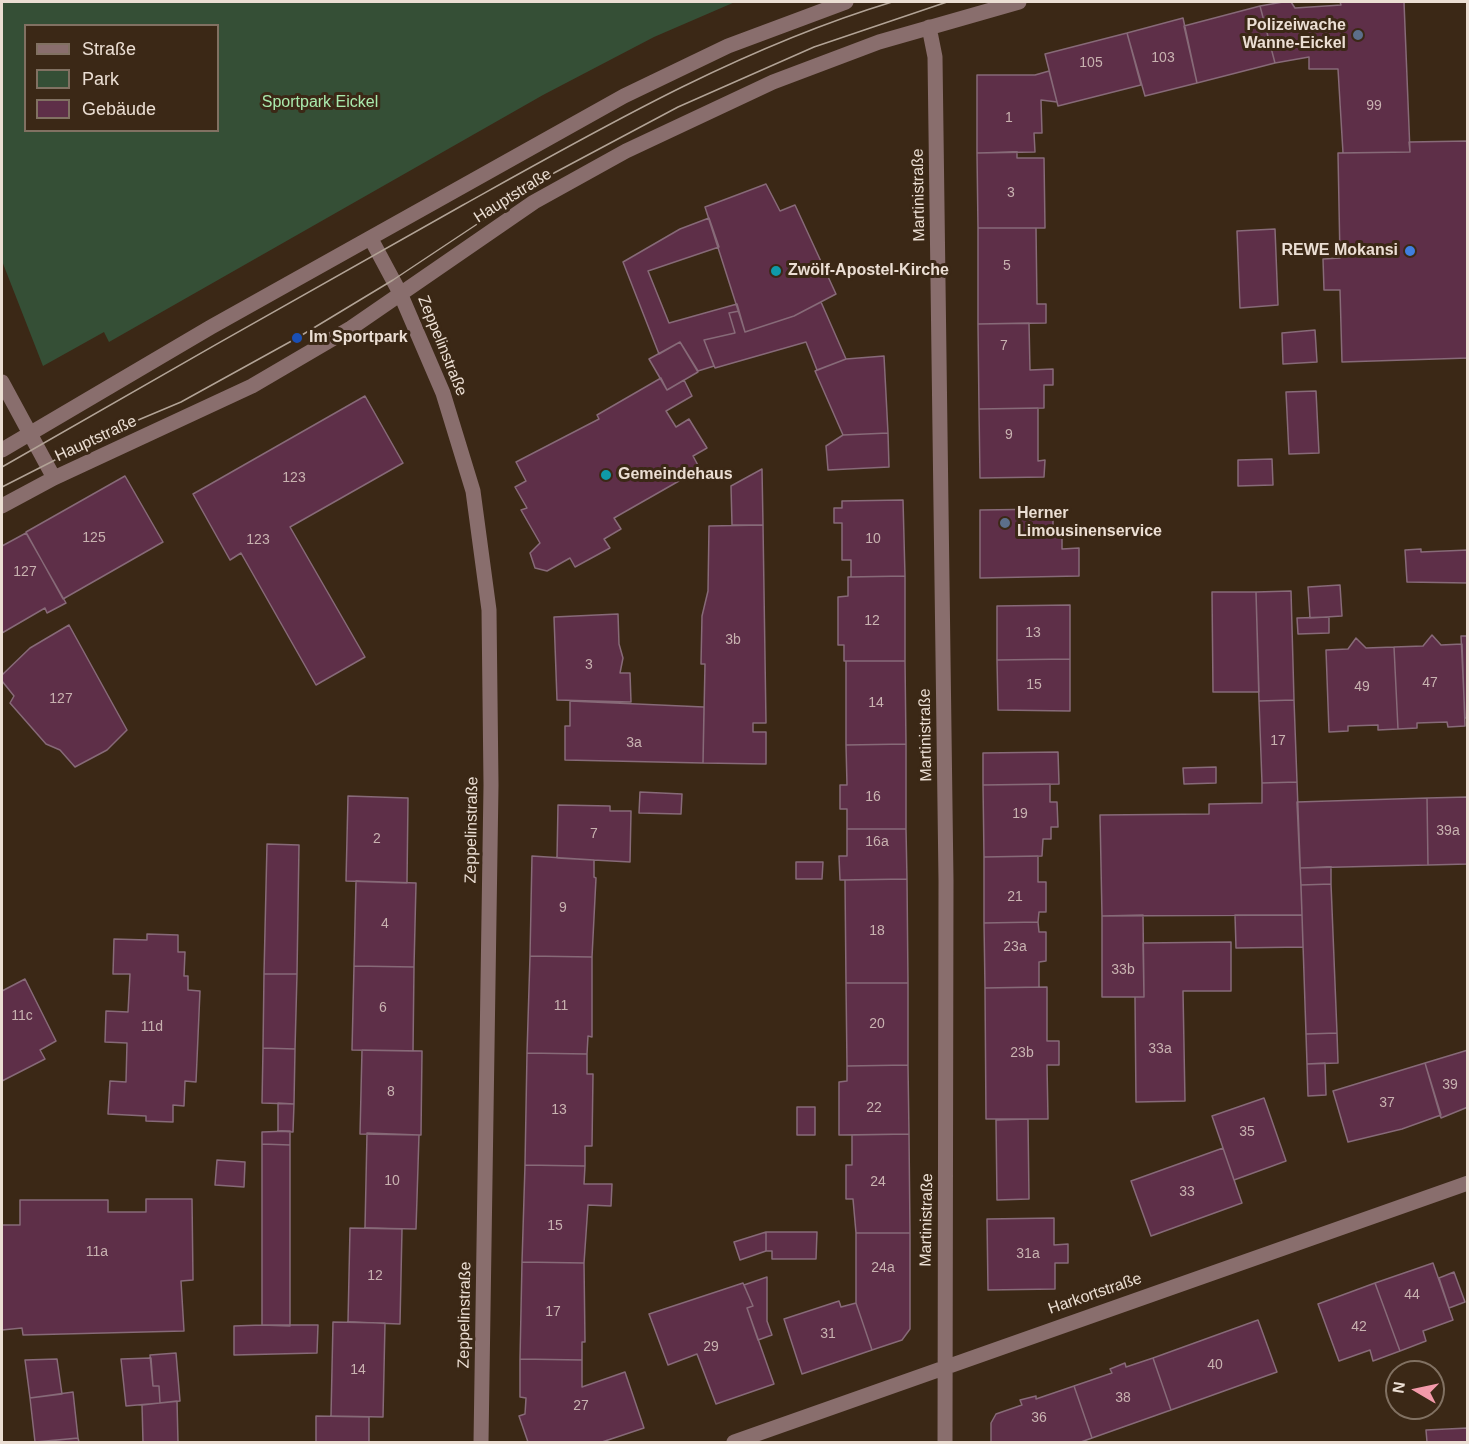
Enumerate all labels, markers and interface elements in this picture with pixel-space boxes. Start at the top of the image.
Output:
place label: Polizeiwache Wanne-Eickel [1243,16,1346,54]
legend [24,24,219,132]
marker: Polizeiwache Wanne-Eickel [1351,28,1365,42]
text: Straße [82,39,136,59]
house number: 103 [1151,50,1175,66]
house number: 105 [1079,55,1103,71]
text: Park [82,69,119,89]
park label: Sportpark Eickel [262,93,378,113]
house number: 99 [1366,98,1382,114]
text: Gebäude [82,99,156,119]
house number: 1 [1005,110,1013,126]
street label: Martinistraße [909,148,929,242]
street label: Hauptstraße [471,165,555,227]
house number: 3 [1007,185,1015,201]
place label: REWE Mokansi [1282,241,1398,261]
marker: REWE Mokansi [1403,244,1417,258]
house number: 5 [1003,258,1011,274]
place label: Zwölf-Apostel-Kirche [788,261,949,281]
marker: Zwölf-Apostel-Kirche [769,264,783,278]
street label: Zeppelinstraße [413,293,471,399]
place label: Im Sportpark [309,328,408,348]
marker: Im Sportpark [290,331,304,345]
house number: 7 [1000,338,1008,354]
street label: Hauptstraße [52,412,140,466]
house number: 9 [1005,427,1013,443]
place label: Gemeindehaus [618,465,733,485]
marker: Gemeindehaus [599,468,613,482]
house number: 123 [282,470,306,486]
place label: Herner Limousinenservice [1017,504,1162,542]
marker: Herner Limousinenservice [998,516,1012,530]
house number: 125 [82,530,106,546]
house number: 10 [865,531,881,547]
house number: 123 [246,532,270,548]
house number: 127 [13,564,37,580]
house number: 12 [864,613,880,629]
house number: 13 [1025,625,1041,641]
house number: 3b [725,632,741,648]
house number: 3 [585,657,593,673]
house number: 47 [1422,675,1438,691]
house number: 15 [1026,677,1042,693]
house number: 49 [1354,679,1370,695]
street label: Martinistraße [916,688,936,782]
house number: 127 [49,691,73,707]
house number: 14 [868,695,884,711]
house number: 17 [1270,733,1286,749]
house number: 3a [626,735,642,751]
street label: Zeppelinstraße [461,776,483,884]
house number: 16 [865,789,881,805]
house number: 19 [1012,806,1028,822]
house number: 39a [1436,823,1460,839]
house number: 7 [590,826,598,842]
house number: 2 [373,831,381,847]
house number: 16a [865,834,889,850]
house number: 21 [1007,889,1023,905]
house number: 9 [559,900,567,916]
house number: 4 [381,916,389,932]
house number: 18 [869,923,885,939]
house number: 23a [1003,939,1027,955]
house number: 33b [1111,962,1135,978]
house number: 11 [554,998,568,1014]
house number: 6 [379,1000,387,1016]
house number: 11c [11,1008,33,1024]
house number: 20 [869,1016,885,1032]
house number: 11d [141,1019,163,1035]
house number: 33a [1148,1041,1172,1057]
house number: 23b [1010,1045,1034,1061]
house number: 39 [1442,1077,1458,1093]
house number: 8 [387,1084,395,1100]
house number: 37 [1379,1095,1395,1111]
house number: 22 [866,1100,882,1116]
house number: 13 [551,1102,567,1118]
house number: 35 [1239,1124,1255,1140]
house number: 10 [384,1173,400,1189]
street label: Martinistraße [917,1173,937,1267]
house number: 24 [870,1174,886,1190]
house number: 33 [1179,1184,1195,1200]
house number: 15 [547,1218,563,1234]
house number: 11a [86,1244,108,1260]
house number: 31a [1016,1246,1040,1262]
house number: 24a [871,1260,895,1276]
street label: Zeppelinstraße [454,1261,476,1369]
house number: 12 [367,1268,383,1284]
street label: Harkortstraße [1046,1269,1144,1319]
house number: 44 [1404,1287,1420,1303]
house number: 17 [545,1304,561,1320]
house number: 42 [1351,1319,1367,1335]
house number: 31 [820,1326,836,1342]
house number: 29 [703,1339,719,1355]
house number: 40 [1207,1357,1223,1373]
north arrow [1385,1360,1445,1420]
house number: 14 [350,1362,366,1378]
text: N [1389,1380,1408,1394]
house number: 38 [1115,1390,1131,1406]
house number: 27 [573,1398,589,1414]
house number: 36 [1031,1410,1047,1426]

